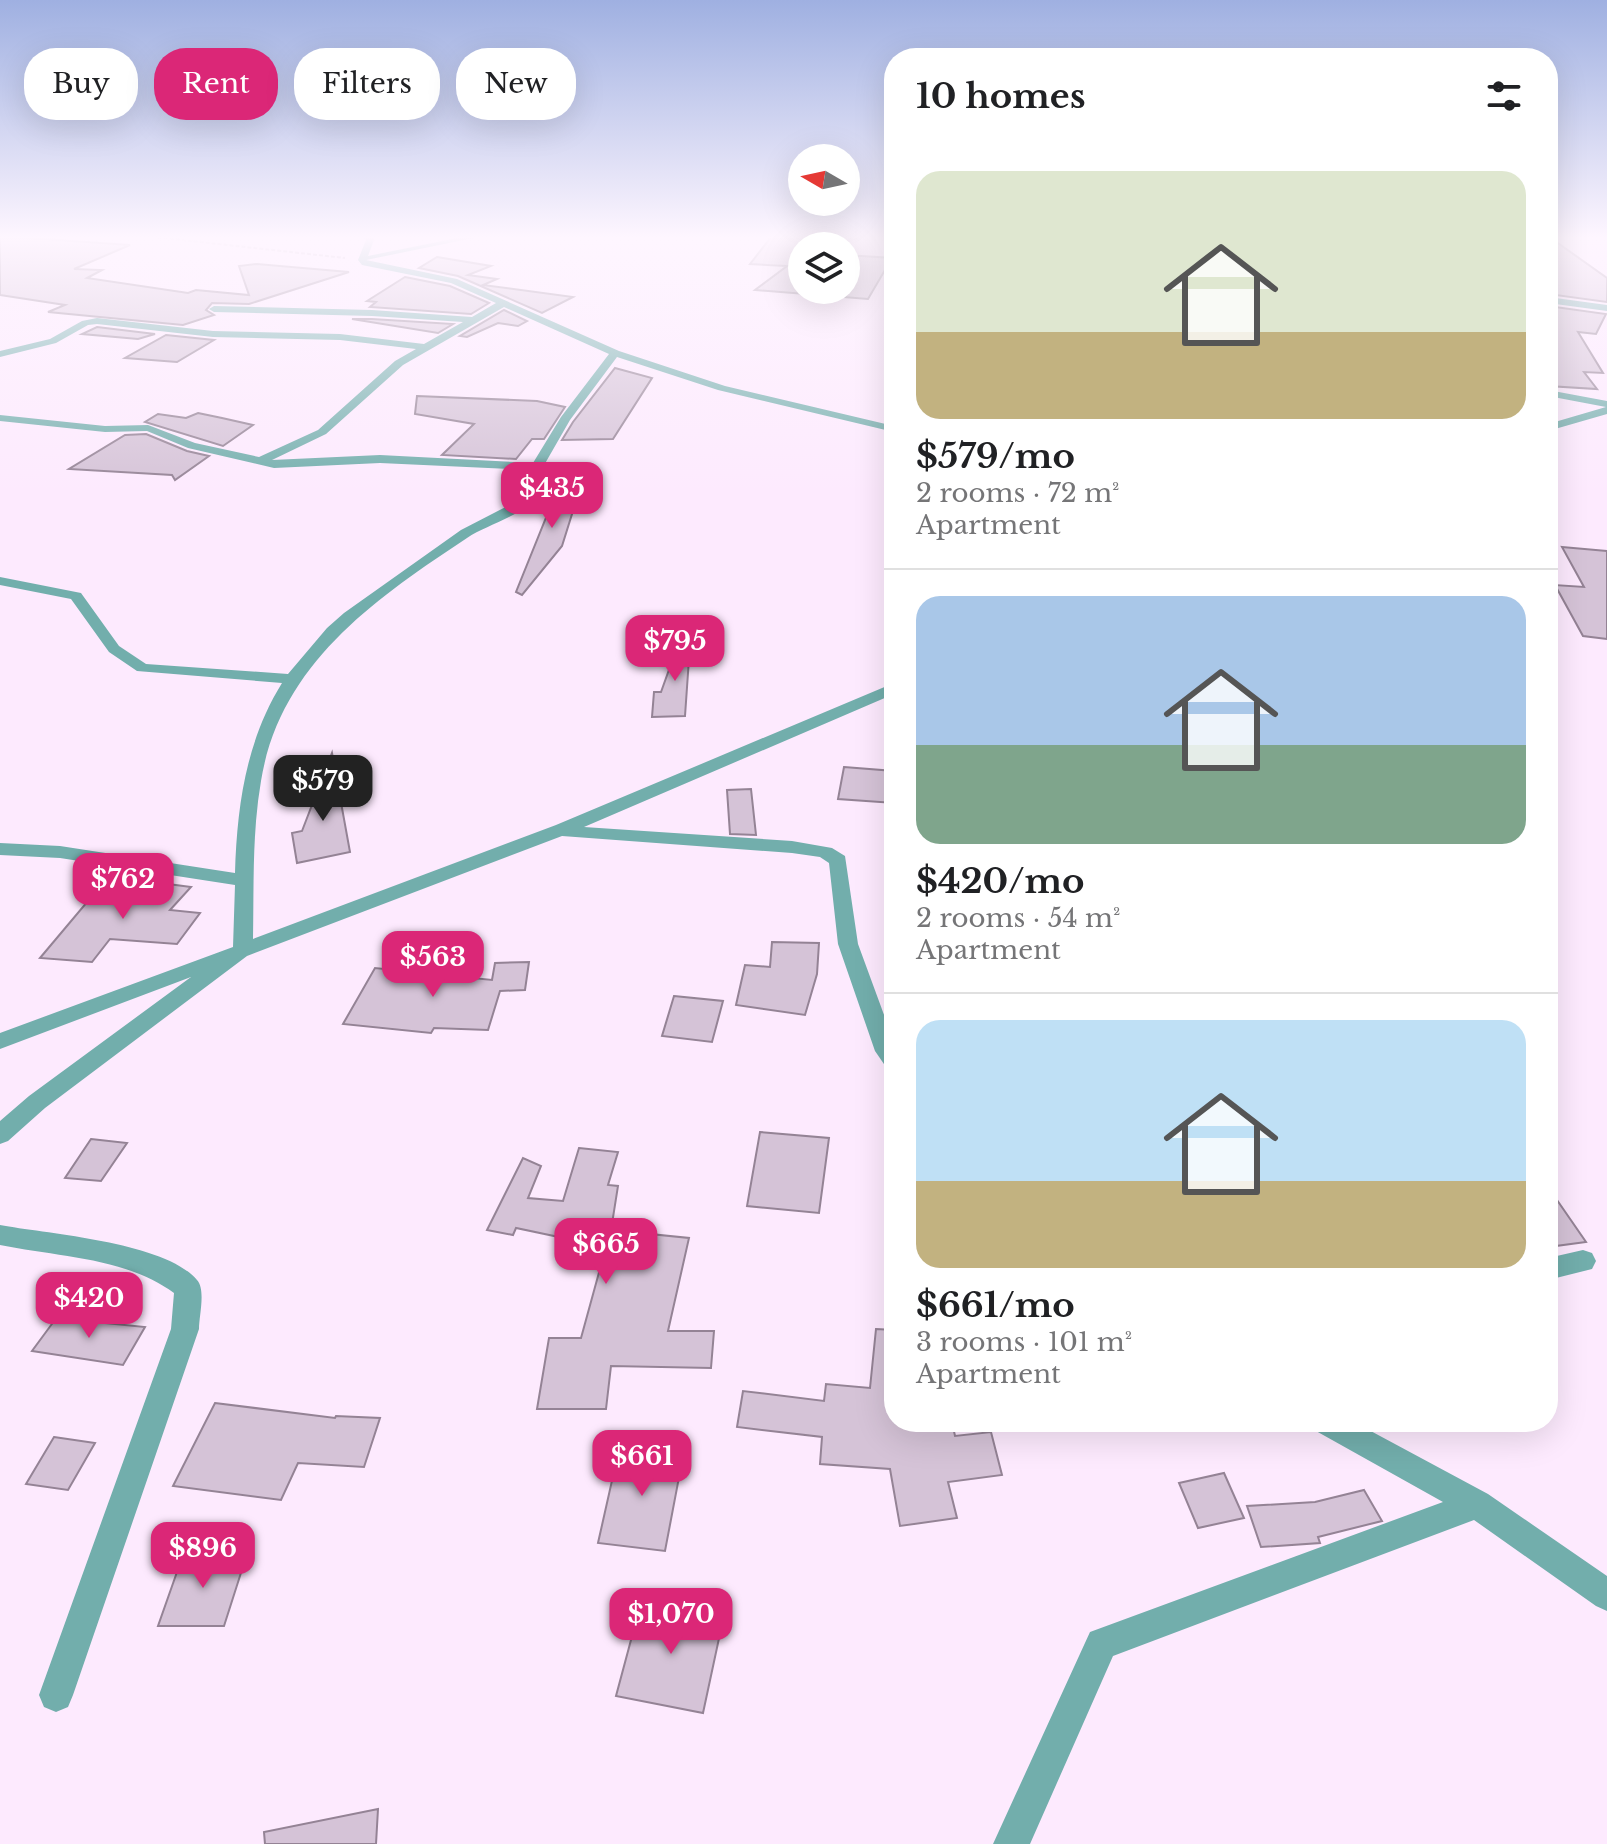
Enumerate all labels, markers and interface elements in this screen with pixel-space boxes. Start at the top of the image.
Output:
chip: Buy [24,48,138,120]
chip: Rent [154,48,278,120]
chip: Filters [294,48,440,120]
chip: New [456,48,576,120]
icon: filters [1482,74,1526,118]
text: 10 homes [916,75,1086,117]
north arrow [788,144,860,216]
map controls [788,144,860,304]
icon: home [1149,223,1293,367]
button: layers [788,232,860,304]
text: $579/mo [916,435,1075,477]
pin: $435 [505,462,599,530]
text: $435 [519,472,585,504]
text: 2 rooms · 72 m² [916,477,1119,509]
text: Apartment [916,509,1061,541]
pin: $795 [628,615,722,683]
text: $795 [643,625,707,657]
icon: home [1149,648,1293,792]
pin: $579 [276,755,370,823]
text: $579 [291,765,355,797]
pin: $762 [76,853,170,921]
text: $420/mo [916,860,1085,902]
text: $762 [91,863,155,895]
text: 2 rooms · 54 m² [916,902,1120,934]
pin: $563 [386,931,480,999]
text: Apartment [916,934,1061,966]
text: $563 [400,941,466,973]
icon: home [1149,1072,1293,1216]
pin: $665 [559,1218,653,1286]
text: $665 [572,1228,640,1260]
pin: $420 [42,1272,136,1340]
text: $420 [54,1282,124,1314]
text: $661/mo [916,1284,1075,1326]
text: 3 rooms · 101 m² [916,1326,1132,1358]
text: Apartment [916,1358,1061,1390]
pin: $661 [595,1430,689,1498]
text: $661 [610,1440,674,1472]
pin: $896 [156,1522,250,1590]
text: $896 [169,1532,237,1564]
pin: $1,070 [606,1588,736,1656]
text: $1,070 [627,1598,715,1630]

